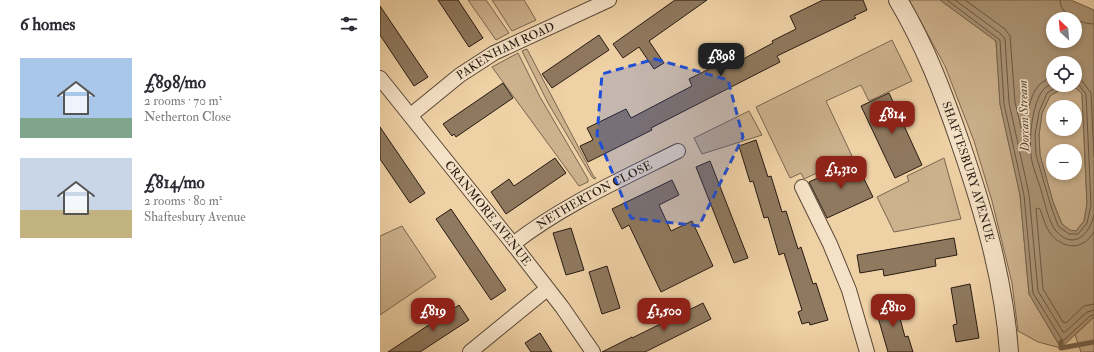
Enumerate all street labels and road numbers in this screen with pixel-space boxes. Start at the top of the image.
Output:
street label: PAKENHAM ROAD [454,19,557,83]
street label: SHAFTESBURY AVENUE [938,100,997,244]
street label: CRANMORE AVENUE [441,158,534,269]
street label: NETHERTON CLOSE [534,158,655,233]

